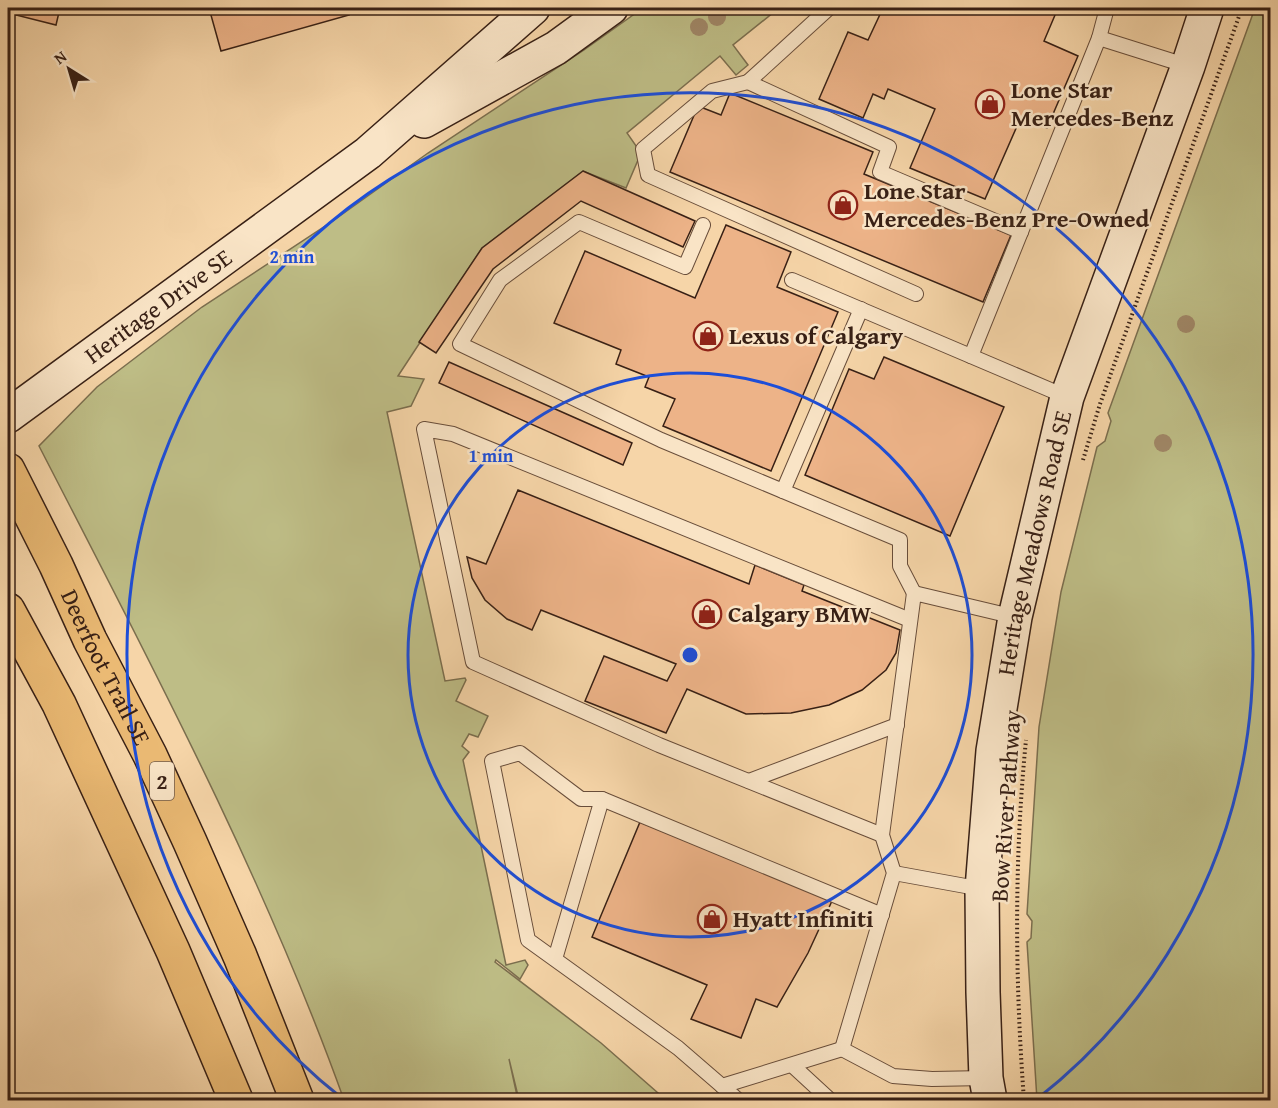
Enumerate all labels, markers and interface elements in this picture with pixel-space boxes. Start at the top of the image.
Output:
north arrow [39,39,99,99]
text: N [48,44,72,70]
place label: Lone Star Mercedes-Benz [1011,72,1174,135]
shop icon: Lone Star Mercedes-Benz [974,88,1006,120]
place label: Lone Star Mercedes-Benz Pre-Owned [864,173,1149,236]
shop icon: Lone Star Mercedes-Benz Pre-Owned [827,189,859,221]
street label: Heritage Drive SE [77,240,239,372]
text: 2 min [270,243,315,270]
place label: Lexus of Calgary [729,318,904,353]
shop icon: Lexus of Calgary [692,320,724,352]
street label: Heritage Meadows Road SE [988,407,1080,678]
text: 1 min [469,442,514,469]
street label: Deerfoot Trail SE [52,584,160,751]
place label: Calgary BMW [728,596,871,631]
shop icon: Calgary BMW [691,598,723,630]
centre of rings [680,645,700,665]
street label: Bow River Pathway [981,709,1030,903]
road number: 2 [150,762,174,800]
place label: Hyatt Infiniti [733,901,874,936]
shop icon: Hyatt Infiniti [696,903,728,935]

